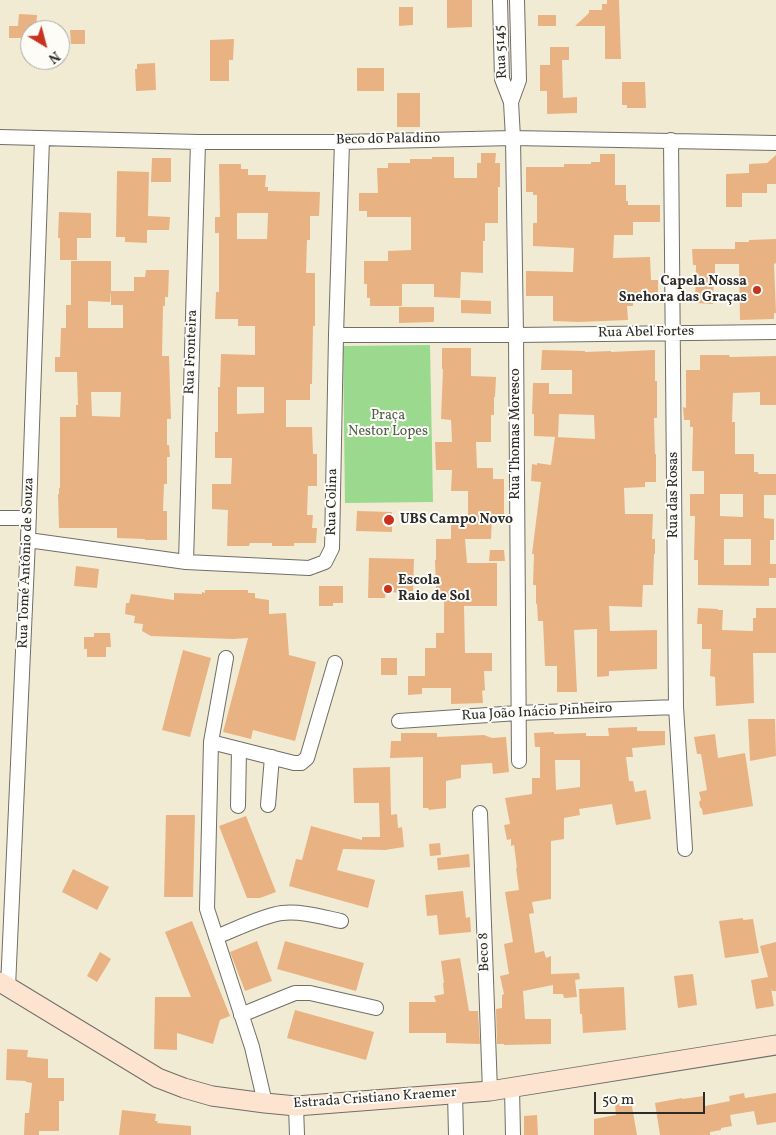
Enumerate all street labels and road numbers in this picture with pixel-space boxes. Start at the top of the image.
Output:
street label: Rua 5145 [492,25,512,79]
street label: Beco do Paladino [336,131,440,149]
street label: Rua Fronteira [182,309,202,395]
street label: Rua Abel Fortes [598,324,694,342]
street label: Rua Thomas Moresco [508,368,524,500]
street label: Rua das Rosas [666,452,682,538]
street label: Rua Colina [324,468,342,536]
street label: Rua Tomé Antônio de Souza [16,477,38,649]
street label: Rua João Inácio Pinheiro [461,701,613,725]
street label: Beco 8 [476,932,494,972]
street label: Estrada Cristiano Kraemer [293,1085,457,1113]

